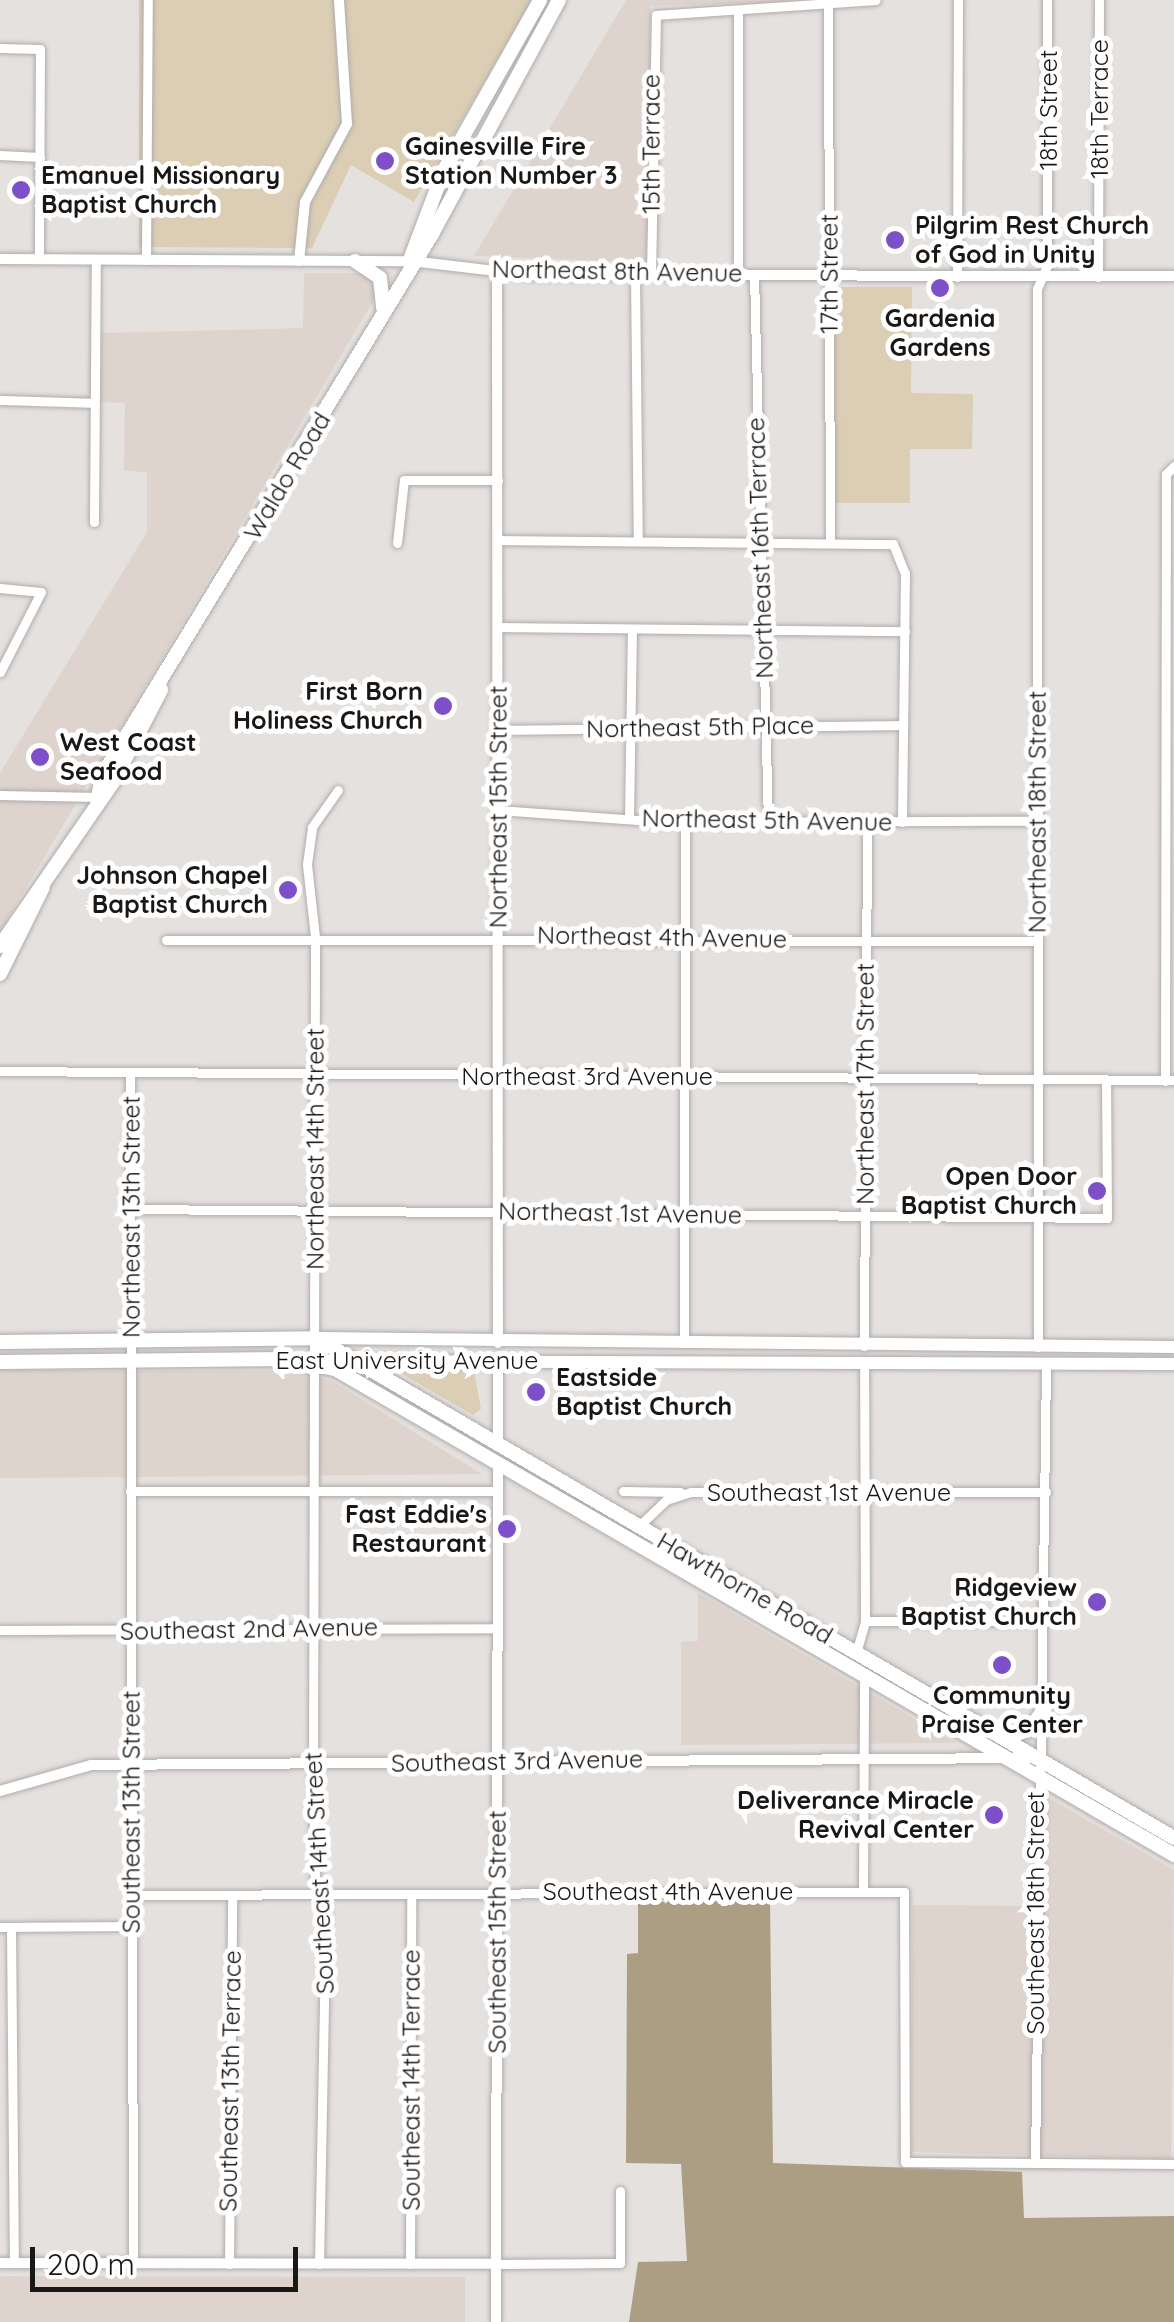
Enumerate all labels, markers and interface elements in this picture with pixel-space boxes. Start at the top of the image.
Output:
street label: 18th Terrace [1084,39,1114,179]
street label: 18th Street [1033,50,1063,170]
street label: 15th Terrace [636,74,666,214]
place label: Gainesville Fire Station Number 3 [405,132,617,191]
marker: Gainesville Fire Station Number 3 [374,150,396,172]
place label: Emanuel Missionary Baptist Church [41,161,280,220]
marker: Emanuel Missionary Baptist Church [10,179,32,201]
place label: Pilgrim Rest Church of God in Unity [915,211,1149,270]
street label: 17th Street [814,214,844,334]
marker: Pilgrim Rest Church of God in Unity [884,229,906,251]
street label: Northeast 8th Avenue [492,254,742,288]
marker: Gardenia Gardens [929,277,951,299]
place label: Gardenia Gardens [885,304,995,363]
street label: Waldo Road [237,407,337,545]
street label: Northeast 16th Terrace [740,417,780,679]
place label: First Born Holiness Church [233,677,423,736]
street label: Northeast 15th Street [483,686,513,928]
street label: Northeast 18th Street [1022,691,1052,933]
marker: First Born Holiness Church [432,695,454,717]
street label: Northeast 5th Place [586,710,814,744]
place label: West Coast Seafood [60,728,196,787]
marker: West Coast Seafood [29,746,51,768]
street label: Northeast 5th Avenue [641,803,893,837]
place label: Johnson Chapel Baptist Church [76,861,268,920]
marker: Johnson Chapel Baptist Church [277,879,299,901]
street label: Northeast 4th Avenue [537,920,787,954]
street label: Northeast 17th Street [850,963,880,1205]
street label: Northeast 14th Street [300,1028,330,1270]
street label: Northeast 3rd Avenue [461,1061,713,1091]
street label: Northeast 13th Street [116,1096,146,1338]
place label: Open Door Baptist Church [901,1162,1077,1221]
marker: Open Door Baptist Church [1086,1180,1108,1202]
street label: Northeast 1st Avenue [498,1196,742,1230]
street label: East University Avenue [276,1345,538,1375]
place label: Eastside Baptist Church [556,1363,732,1422]
marker: Eastside Baptist Church [525,1381,547,1403]
street label: Southeast 1st Avenue [707,1477,951,1507]
place label: Fast Eddie's Restaurant [345,1500,487,1559]
marker: Fast Eddie's Restaurant [496,1518,518,1540]
street label: Hawthorne Road [652,1526,838,1650]
place label: Ridgeview Baptist Church [901,1573,1077,1632]
marker: Ridgeview Baptist Church [1086,1591,1108,1613]
street label: Southeast 2nd Avenue [120,1612,378,1646]
marker: Community Praise Center [991,1654,1013,1676]
place label: Community Praise Center [921,1681,1083,1740]
street label: Southeast 13th Street [116,1691,146,1933]
street label: Southeast 3rd Avenue [391,1744,643,1778]
street label: Southeast 14th Street [298,1751,340,1995]
place label: Deliverance Miracle Revival Center [737,1786,974,1845]
street label: Southeast 18th Street [1020,1791,1050,2035]
marker: Deliverance Miracle Revival Center [983,1804,1005,1826]
street label: Southeast 15th Street [482,1810,512,2054]
street label: Southeast 4th Avenue [543,1876,793,1906]
street label: Southeast 14th Terrace [396,1949,426,2211]
street label: Southeast 13th Terrace [213,1950,247,2212]
scale bar [35,2227,302,2289]
text: 200 m [47,2245,135,2283]

